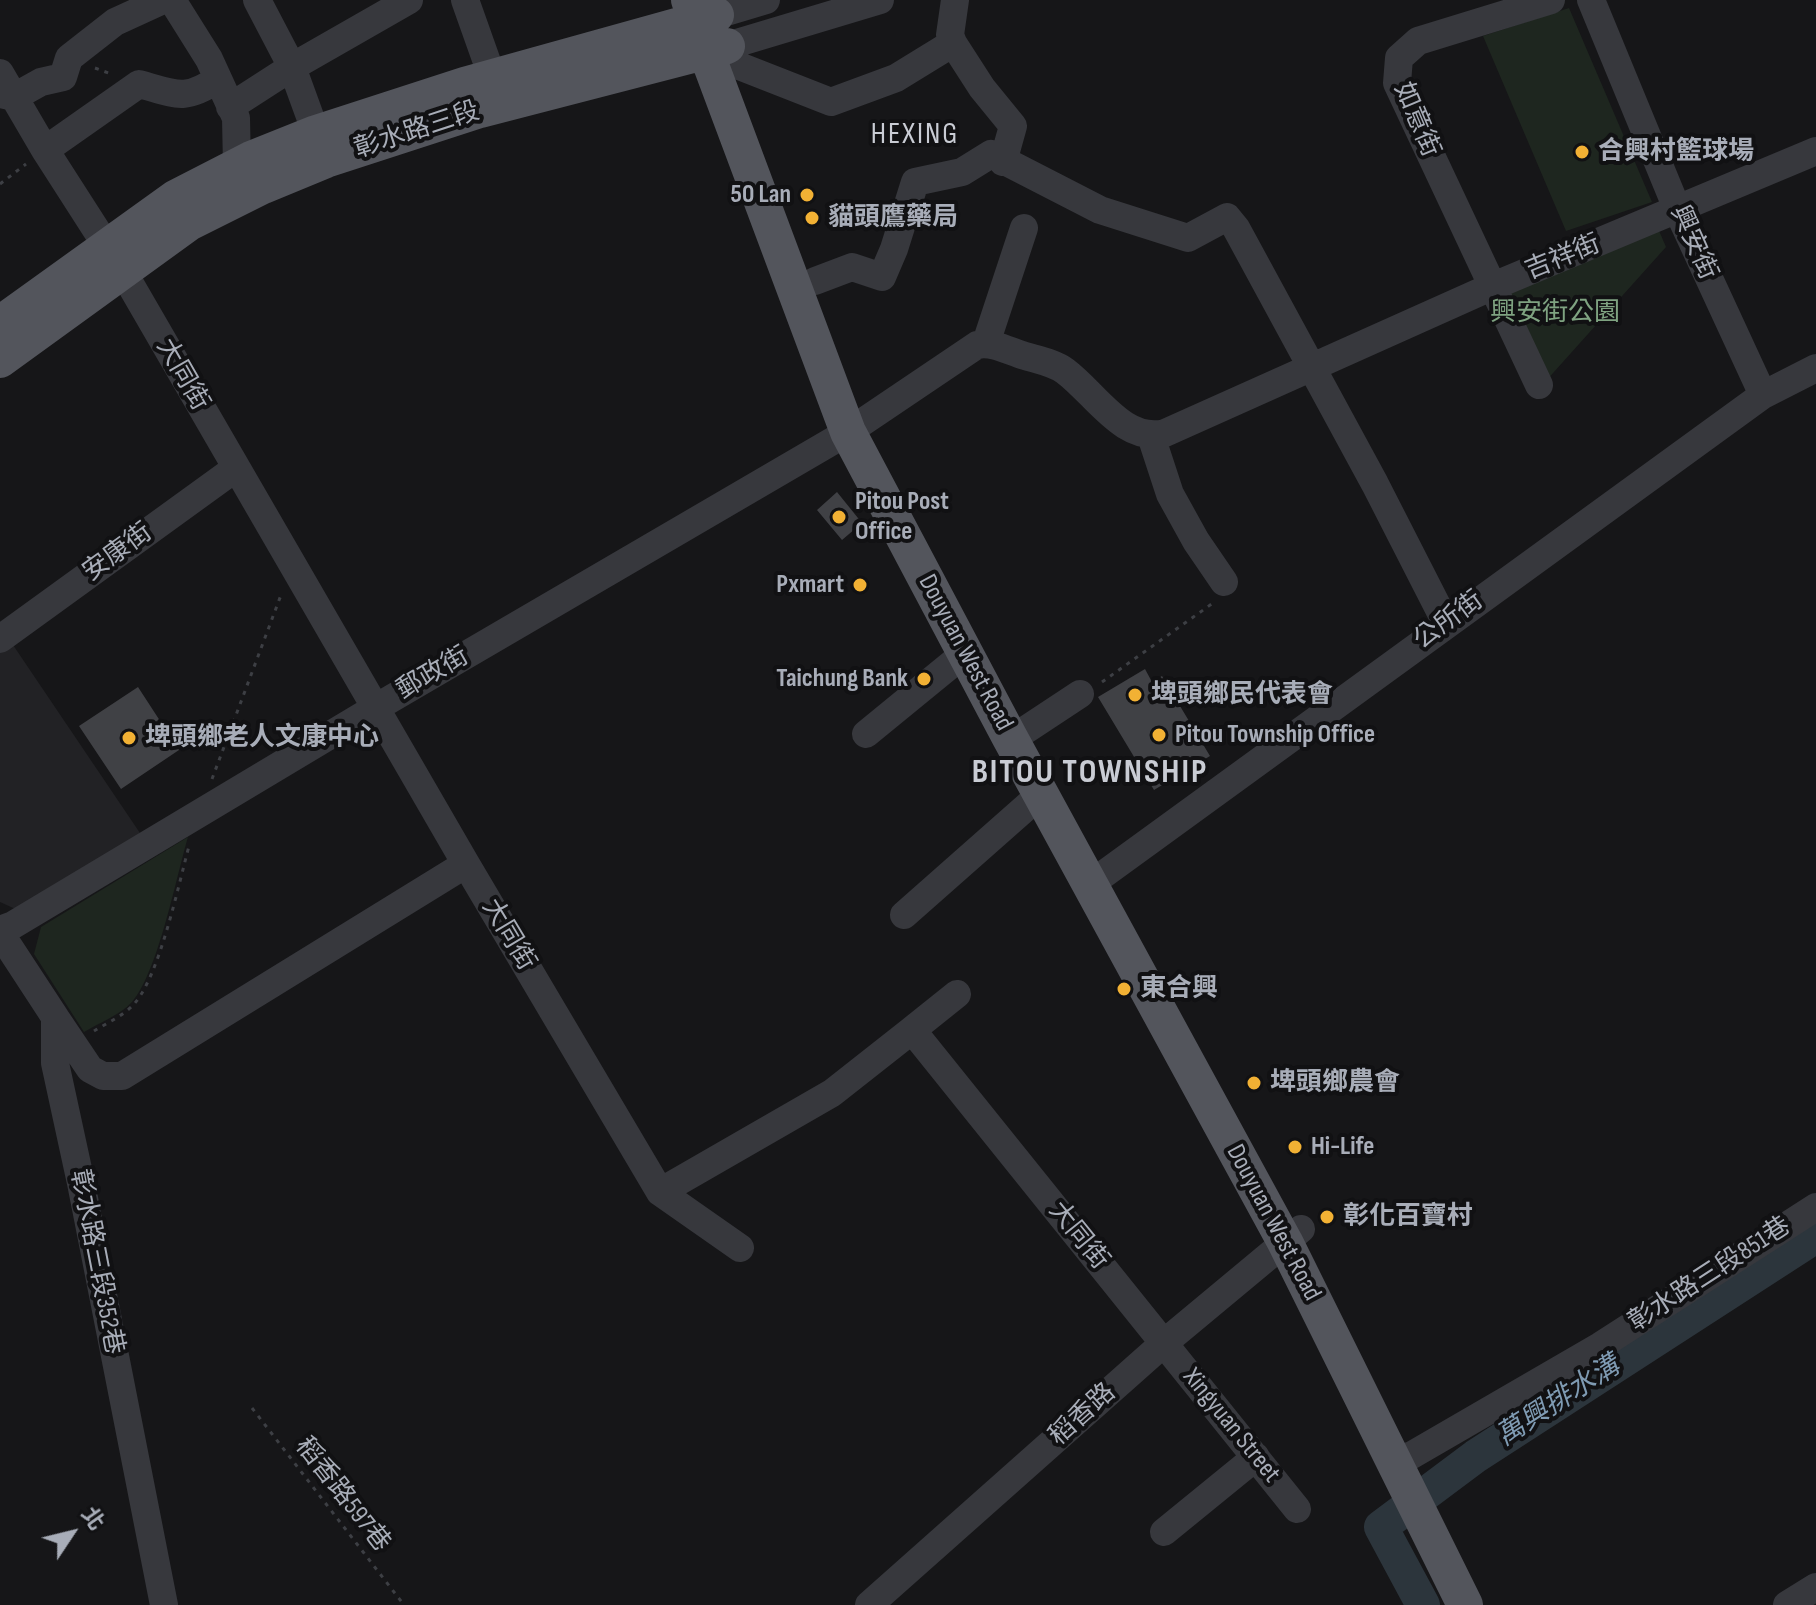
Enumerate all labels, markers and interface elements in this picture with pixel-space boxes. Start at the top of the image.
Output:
street label: 如意街 [1386,78,1446,162]
street label: 彰水路三段 [350,96,484,166]
district label: HEXING [871,117,959,153]
place label: 合興村籃球場 [1598,136,1754,168]
marker: 合興村籃球場 [1573,143,1591,161]
place label: 50 Lan [731,179,791,211]
marker: 50 Lan [798,186,816,204]
street label: 興安街 [1663,201,1723,285]
place label: 貓頭鷹藥局 [828,202,958,234]
marker: 貓頭鷹藥局 [803,209,821,227]
street label: 吉祥街 [1521,229,1605,287]
park label: 興安街公園 [1490,297,1620,329]
street label: 大同街 [149,333,215,417]
place label: Pitou Post Office [855,486,949,548]
marker: Pitou Post Office [830,508,848,526]
street label: 安康街 [77,517,159,589]
place label: Pxmart [776,569,844,601]
street label: Douyuan West Road [911,570,1019,736]
marker: Pxmart [851,576,869,594]
street label: 公所街 [1408,585,1490,657]
street label: 郵政街 [391,641,475,707]
place label: Taichung Bank [776,663,908,695]
marker: Taichung Bank [915,670,933,688]
place label: 埤頭鄉民代表會 [1151,679,1333,711]
marker: 埤頭鄉民代表會 [1126,686,1144,704]
place label: Pitou Township Office [1175,719,1375,751]
place label: 埤頭鄉老人文康中心 [145,722,379,754]
marker: Pitou Township Office [1150,726,1168,744]
marker: 埤頭鄉老人文康中心 [120,729,138,747]
district label: BITOU TOWNSHIP [972,753,1208,793]
street label: 大同街 [475,894,541,976]
place label: 東合興 [1140,973,1218,1005]
marker: 東合興 [1115,980,1133,998]
place label: 埤頭鄉農會 [1270,1067,1400,1099]
marker: 埤頭鄉農會 [1245,1074,1263,1092]
place label: Hi-Life [1311,1131,1374,1163]
marker: Hi-Life [1286,1138,1304,1156]
street label: Douyuan West Road [1219,1140,1327,1306]
street label: 彰水路三段352巷 [63,1167,129,1357]
street label: 大同街 [1041,1196,1115,1276]
place label: 彰化百寶村 [1343,1201,1473,1233]
marker: 彰化百寶村 [1318,1208,1336,1226]
street label: 彰水路三段851巷 [1623,1211,1797,1339]
water label: 萬興排水溝 [1491,1350,1627,1454]
street label: Xingyuan Street [1175,1363,1287,1489]
street label: 稻香路 [1044,1377,1122,1453]
street label: 稻香路597巷 [288,1432,396,1558]
north arrow [32,1493,112,1573]
text: 北 [75,1502,109,1536]

